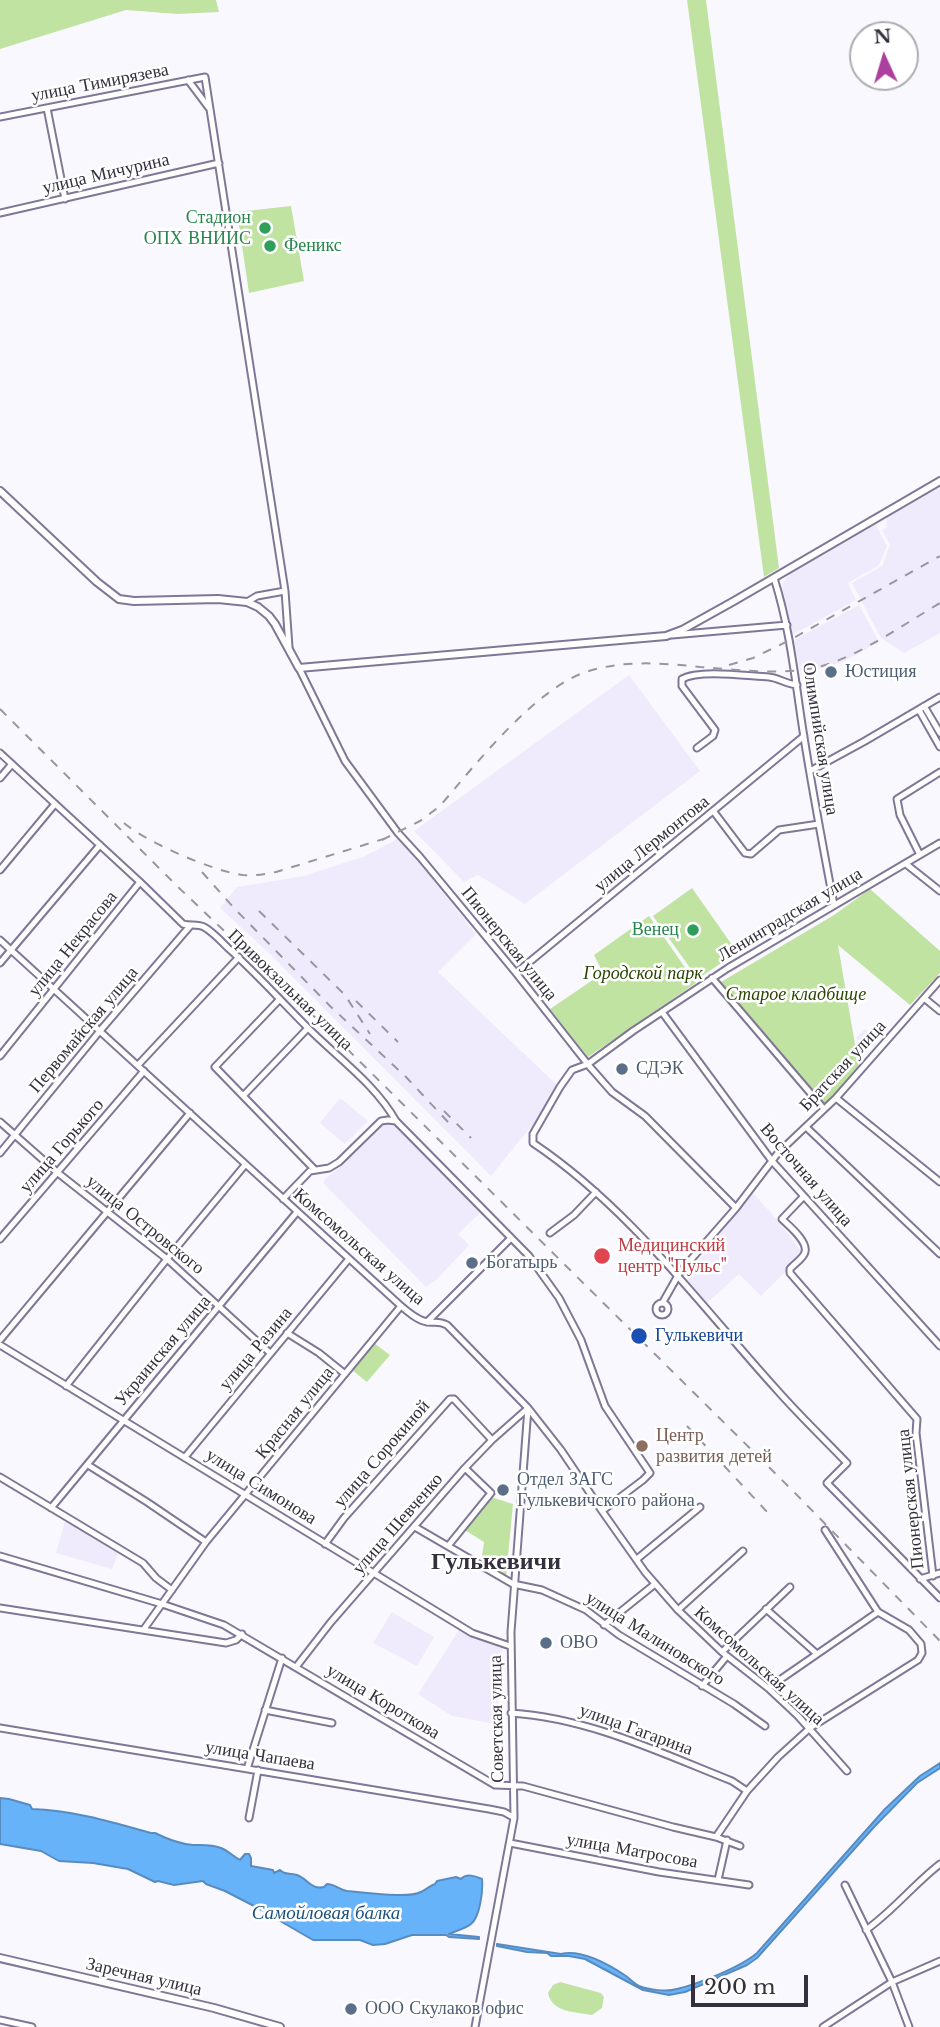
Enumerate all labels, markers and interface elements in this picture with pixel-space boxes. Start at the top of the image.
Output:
north arrow [849,21,919,91]
text: N [873,24,892,49]
street label: улица Тимирязева [29,59,171,107]
street label: улица Мичурина [40,149,172,199]
place label: Стадион ОПХ ВНИИС [144,207,251,249]
marker: Стадион ОПХ ВНИИС [257,220,273,236]
place label: Феникс [284,235,342,257]
marker: Феникс [262,238,278,254]
street label: Олимпийская улица [797,661,843,817]
place label: Юстиция [845,661,917,683]
marker: Юстиция [823,664,839,680]
street label: улица Лермонтова [590,791,714,897]
street label: Ленинградская улица [714,863,866,967]
street label: Пионерская улица [456,883,562,1005]
street label: улица Некрасова [24,887,122,1001]
place label: Венец [632,919,679,941]
marker: Венец [685,922,701,938]
street label: Привокзальная улица [223,925,357,1055]
street label: Первомайская улица [25,962,143,1098]
park label: Городской парк [583,963,703,985]
park label: Старое кладбище [726,984,866,1006]
street label: Братская улица [795,1016,891,1116]
place label: СДЭК [636,1058,684,1080]
marker: СДЭК [614,1061,630,1077]
street label: улица Горького [15,1095,109,1197]
street label: Восточная улица [755,1119,857,1231]
street label: улица Островского [82,1171,208,1279]
street label: Комсомольская улица [289,1184,429,1310]
place label: Медицинский центр "Пульс" [618,1235,727,1278]
marker: Медицинский центр "Пульс" [592,1246,612,1266]
place label: Богатырь [486,1252,557,1274]
marker: Богатырь [464,1255,480,1271]
street label: Украинская улица [110,1291,216,1411]
street label: улица Разина [215,1303,297,1395]
place label: Гулькевичи [655,1325,743,1347]
marker: Гулькевичи [629,1326,649,1346]
street label: Красная улица [251,1362,339,1464]
street label: улица Сорокиной [329,1396,435,1512]
place label: Центр развития детей [656,1425,772,1468]
street label: Пионерская улица [893,1428,929,1570]
marker: Центр развития детей [634,1438,650,1454]
street label: улица Симонова [202,1444,320,1530]
street label: улица Шевченко [348,1469,448,1579]
place label: Отдел ЗАГС Гулькевичского района [517,1469,695,1512]
marker: Отдел ЗАГС Гулькевичского района [495,1482,511,1498]
district label: Гулькевичи [431,1548,561,1576]
street label: улица Малиновского [581,1587,729,1691]
street label: Комсомольская улица [690,1602,828,1730]
place label: ОВО [560,1632,598,1654]
marker: ОВО [538,1635,554,1651]
street label: Советская улица [485,1655,509,1783]
street label: улица Короткова [322,1660,444,1744]
street label: улица Гагарина [576,1699,696,1761]
street label: улица Чапаева [204,1737,316,1775]
street label: улица Матросова [565,1829,699,1873]
water label: Самойловая балка [252,1903,400,1925]
street label: Заречная улица [84,1953,204,2001]
scale bar [695,1960,812,2004]
text: 200 m [704,1974,775,2000]
place label: ООО Скулаков офис [365,1998,524,2020]
marker: ООО Скулаков офис [343,2001,359,2017]

